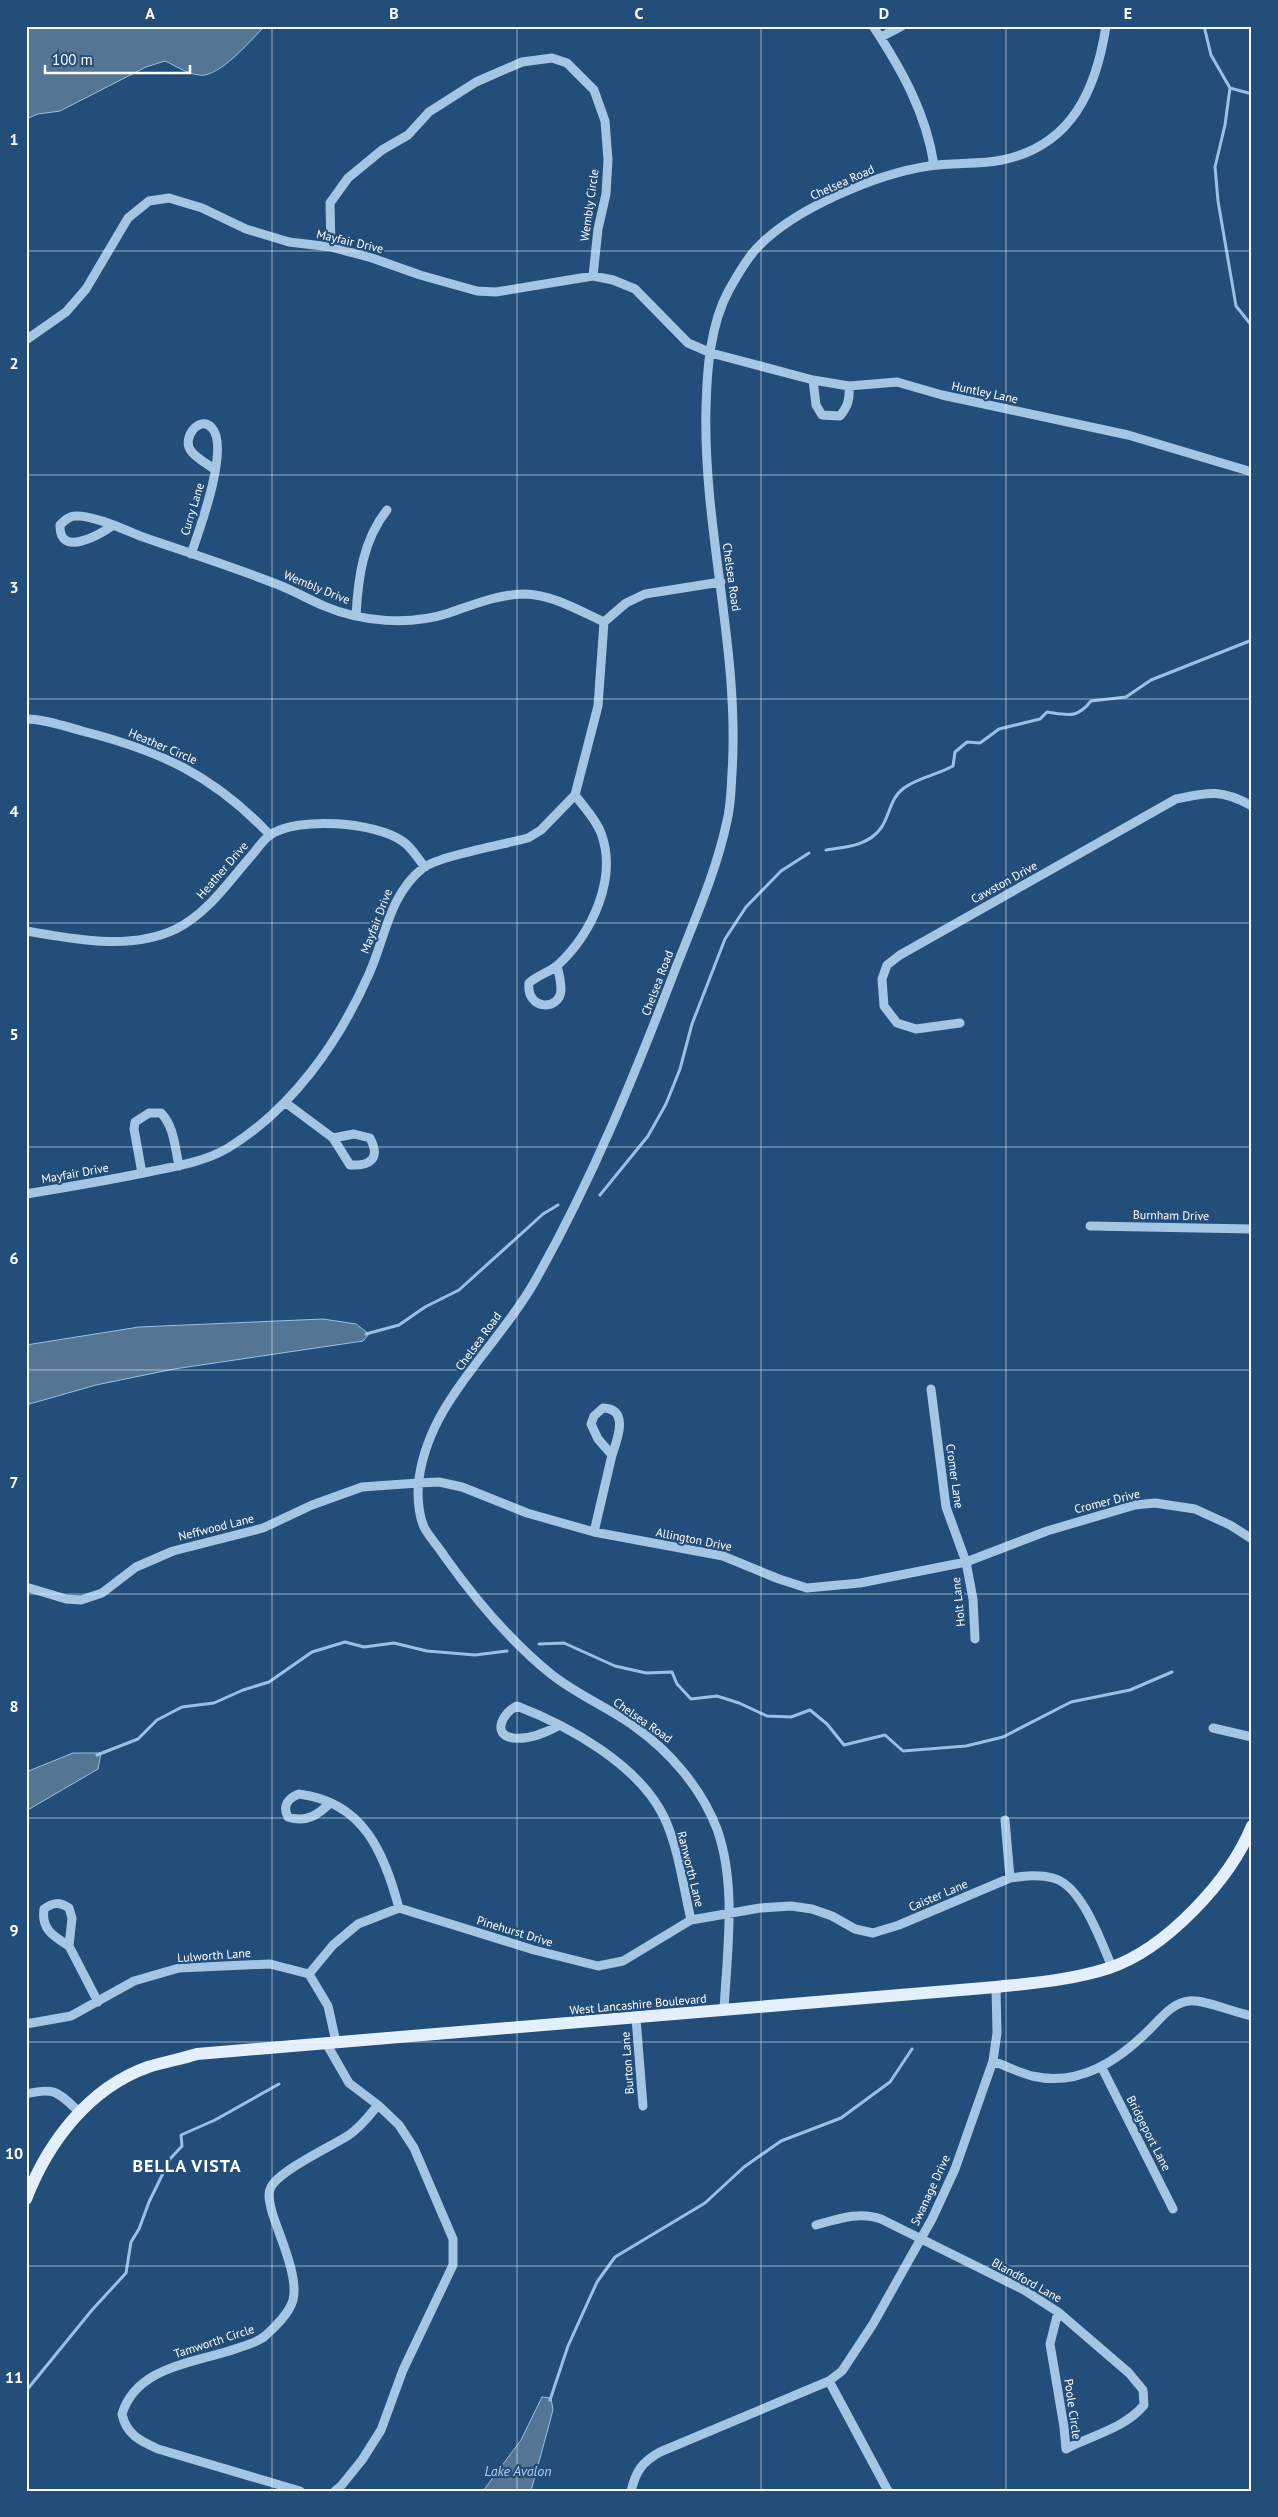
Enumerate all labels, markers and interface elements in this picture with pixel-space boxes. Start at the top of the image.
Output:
text: A [145,3,155,23]
text: B [389,3,399,23]
text: C [635,3,644,23]
text: D [879,3,889,23]
text: E [1124,3,1132,23]
scale bar [45,42,190,74]
text: 100 m [52,50,93,69]
text: 1 [9,129,19,149]
street label: Chelsea Road [808,161,876,203]
street label: Wembly Circle [577,168,601,242]
street label: Mayfair Drive [315,226,385,256]
text: 2 [9,353,19,373]
street label: Huntley Lane [950,378,1020,406]
street label: Curry Lane [177,481,207,537]
street label: Chelsea Road [720,542,744,612]
street label: Wembly Drive [281,567,353,607]
text: 3 [9,577,19,597]
street label: Heather Circle [126,725,200,767]
text: 4 [9,801,19,821]
street label: Heather Drive [193,838,251,902]
street label: Cawston Drive [968,858,1040,906]
street label: Mayfair Drive [357,886,395,956]
street label: Chelsea Road [638,948,676,1018]
text: 5 [9,1024,19,1044]
street label: Mayfair Drive [40,1160,110,1186]
street label: Burnham Drive [1133,1207,1209,1223]
text: 6 [9,1248,19,1268]
street label: Chelsea Road [452,1309,504,1373]
street label: Cromer Lane [943,1443,967,1509]
text: 7 [9,1472,19,1492]
street label: Cromer Drive [1073,1486,1141,1516]
street label: Neffwood Lane [177,1510,255,1544]
street label: Allington Drive [655,1524,733,1554]
street label: Holt Lane [948,1576,968,1628]
street label: Chelsea Road [611,1694,675,1746]
text: 8 [9,1696,19,1716]
street label: Ranworth Lane [674,1830,708,1908]
street label: Caister Lane [906,1876,970,1914]
street label: Pinehurst Drive [475,1912,555,1950]
text: 9 [9,1920,19,1940]
street label: Lulworth Lane [177,1945,251,1965]
street label: West Lancashire Boulevard [569,1991,707,2017]
street label: Burton Lane [617,2031,637,2095]
street label: Bridgeport Lane [1124,2093,1174,2173]
text: 10 [5,2143,23,2163]
street label: Swanage Drive [907,2152,953,2228]
district label: BELLA VISTA [132,2154,242,2177]
street label: Blandford Lane [989,2255,1065,2305]
street label: Tamworth Circle [172,2321,256,2361]
text: 11 [5,2367,23,2387]
street label: Poole Circle [1061,2378,1085,2440]
water label: Lake Avalon [484,2462,552,2480]

